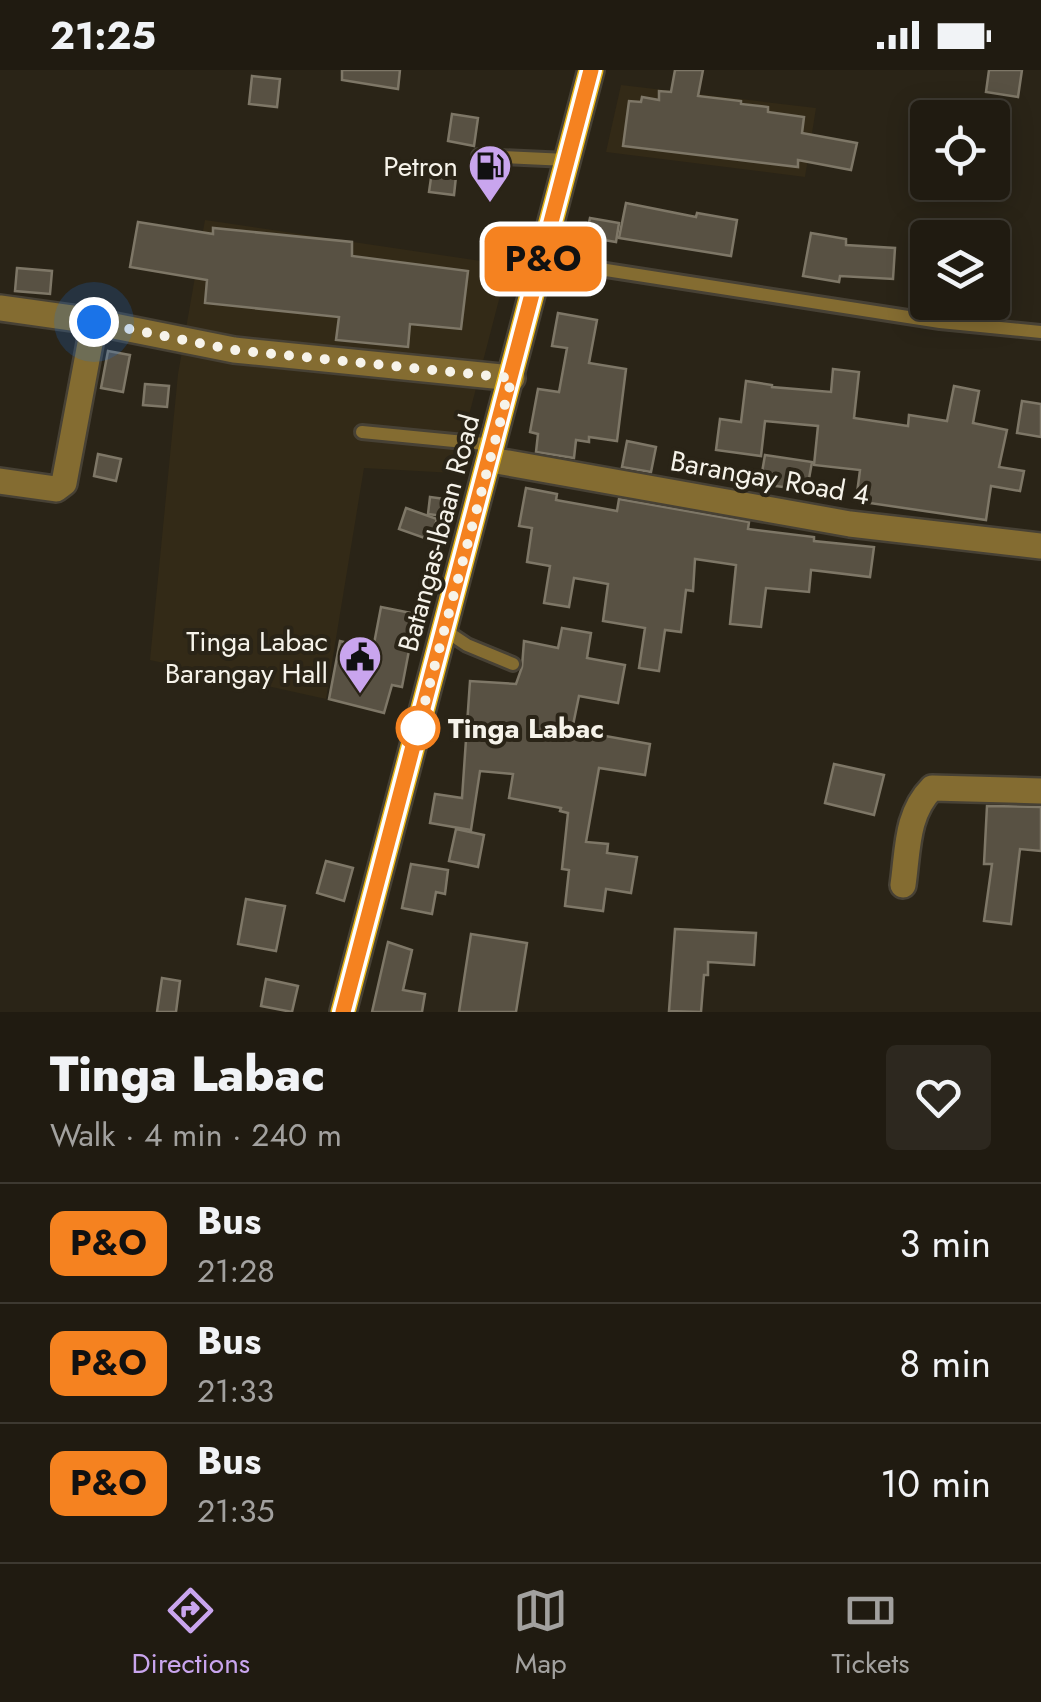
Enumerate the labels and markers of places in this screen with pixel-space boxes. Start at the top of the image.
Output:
fuel station icon: Petron [467,143,513,204]
place label: Petron [383,146,458,187]
place label: Tinga Labac Barangay Hall [165,621,328,694]
public building icon: Tinga Labac Barangay Hall [337,634,383,695]
marker: Tinga Labac [397,707,439,749]
place label: Tinga Labac [448,708,604,749]

